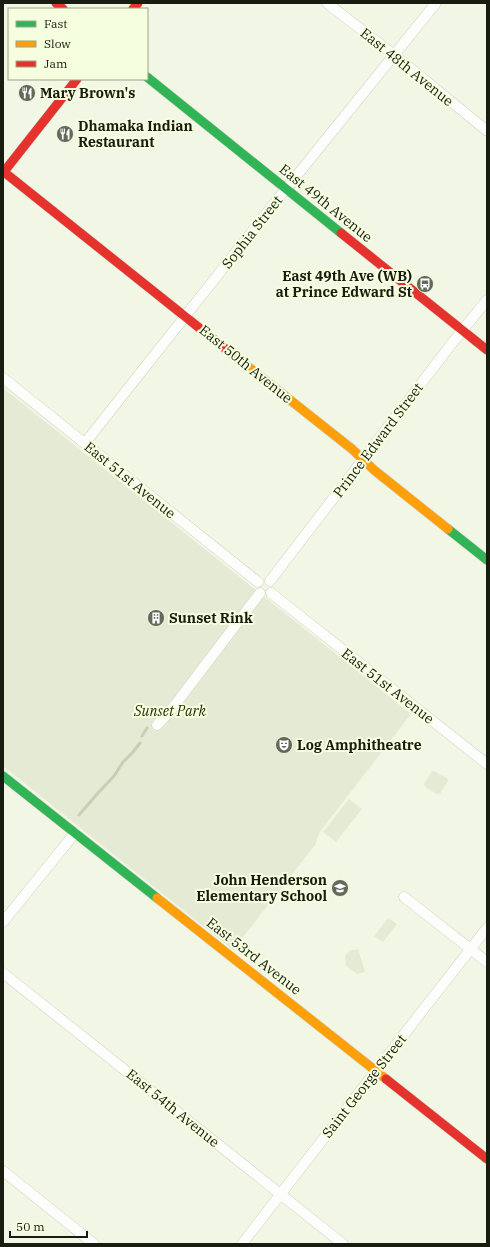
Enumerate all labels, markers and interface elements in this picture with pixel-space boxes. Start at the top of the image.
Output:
legend [8,8,148,80]
text: Fast [44,16,68,31]
street label: East 48th Avenue [357,24,457,110]
text: Slow [44,36,71,51]
text: Jam [44,56,68,71]
restaurant icon: Mary Brown's [17,83,37,103]
place label: Mary Brown's [40,84,135,102]
place label: Dhamaka Indian Restaurant [78,117,193,151]
restaurant icon: Dhamaka Indian Restaurant [55,124,75,144]
street label: East 49th Avenue [276,160,376,246]
street label: Sophia Street [218,192,286,272]
place label: East 49th Ave (WB) at Prince Edward St [276,267,412,301]
bus stop icon: East 49th Ave (WB) at Prince Edward St [415,274,435,294]
street label: East 50th Avenue [196,321,296,407]
street label: Prince Edward Street [329,379,427,501]
street label: East 51st Avenue [81,438,179,522]
building icon: Sunset Rink [146,608,166,628]
place label: Sunset Rink [169,609,253,627]
street label: East 51st Avenue [338,644,438,728]
park label: Sunset Park [133,702,207,720]
theatre icon: Log Amphitheatre [274,735,294,755]
place label: Log Amphitheatre [297,736,422,754]
place label: John Henderson Elementary School [196,871,327,905]
school or university icon: John Henderson Elementary School [330,878,350,898]
street label: East 53rd Avenue [203,913,305,999]
street label: Saint George Street [318,1030,410,1141]
street label: East 54th Avenue [123,1065,223,1151]
scale bar [10,1213,87,1239]
text: 50 m [16,1219,45,1234]

